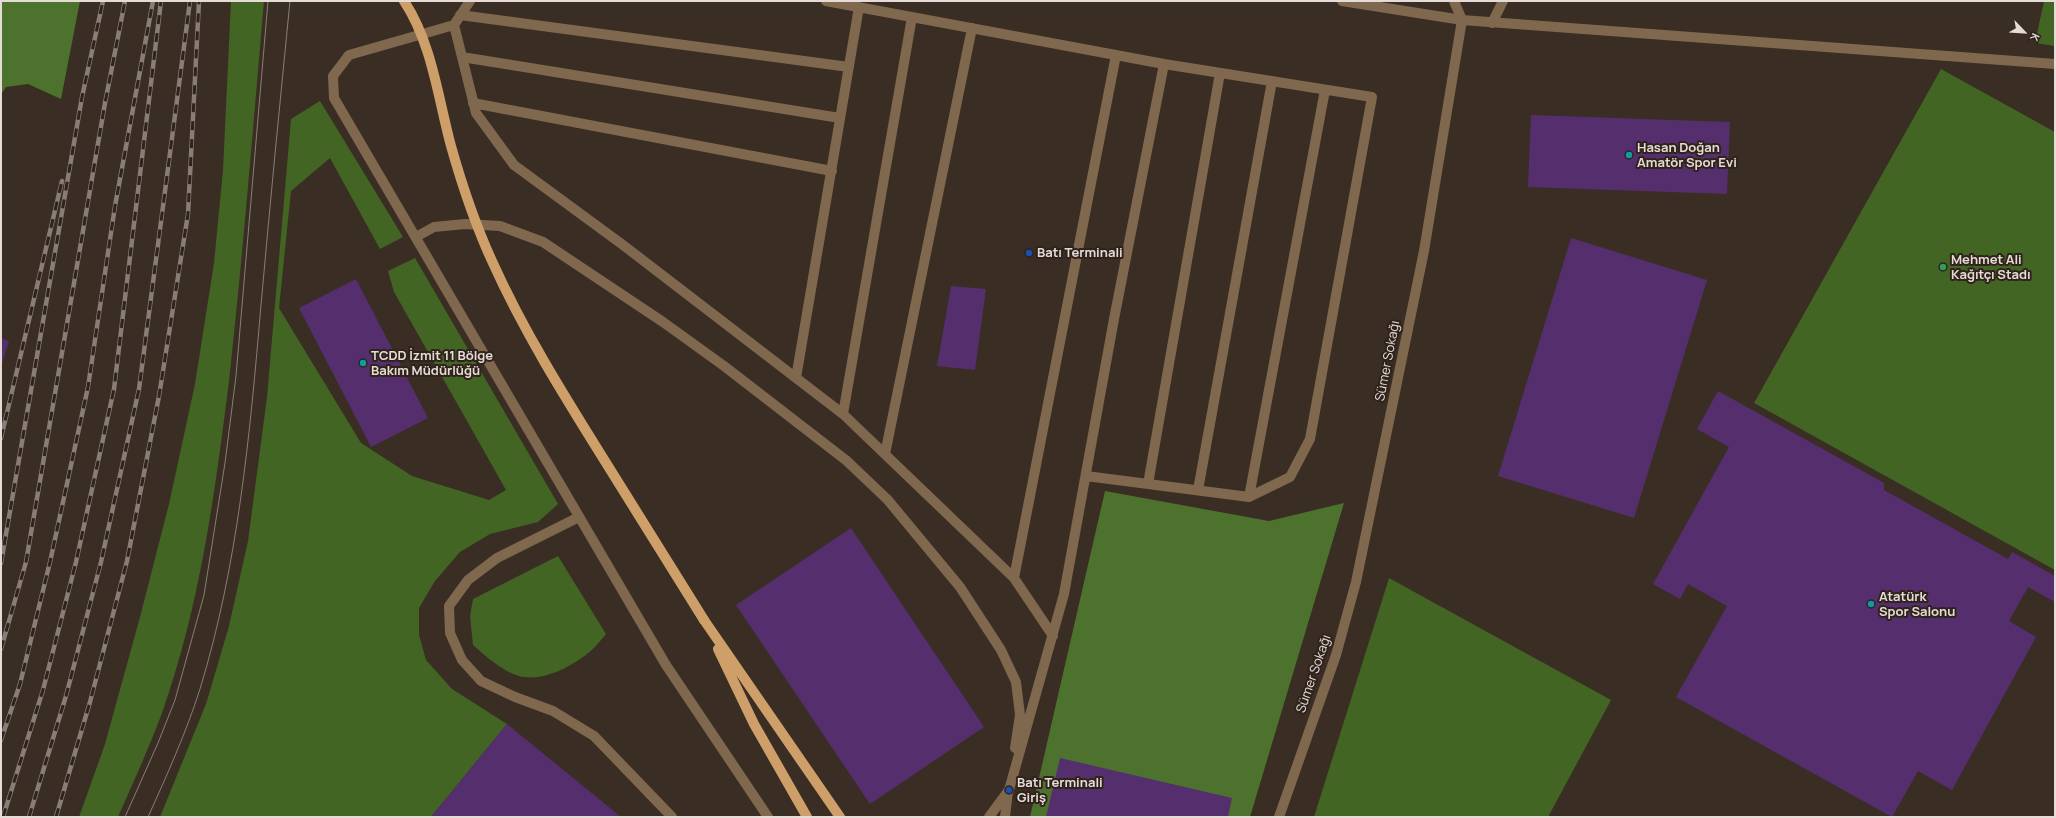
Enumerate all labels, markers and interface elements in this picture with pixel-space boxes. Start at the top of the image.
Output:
north arrow [2004,12,2044,52]
text: K [2027,31,2044,44]
place label: Hasan Doğan Amatör Spor Evi [1637,140,1737,171]
marker: Hasan Doğan Amatör Spor Evi [1624,150,1634,160]
place label: Batı Terminali [1037,245,1123,261]
marker: Batı Terminali [1024,248,1034,258]
place label: Mehmet Ali Kağıtçı Stadı [1951,252,2031,283]
marker: Mehmet Ali Kağıtçı Stadı [1938,262,1948,272]
street label: Sümer Sokağı [1373,319,1403,403]
place label: TCDD İzmit 11 Bölge Bakım Müdürlüğü [371,348,493,379]
marker: TCDD İzmit 11 Bölge Bakım Müdürlüğü [358,358,368,368]
place label: Atatürk Spor Salonu [1879,589,1955,620]
marker: Atatürk Spor Salonu [1866,599,1876,609]
street label: Sümer Sokağı [1293,633,1335,715]
place label: Batı Terminali Giriş [1017,775,1103,806]
marker: Batı Terminali Giriş [1004,785,1014,795]

